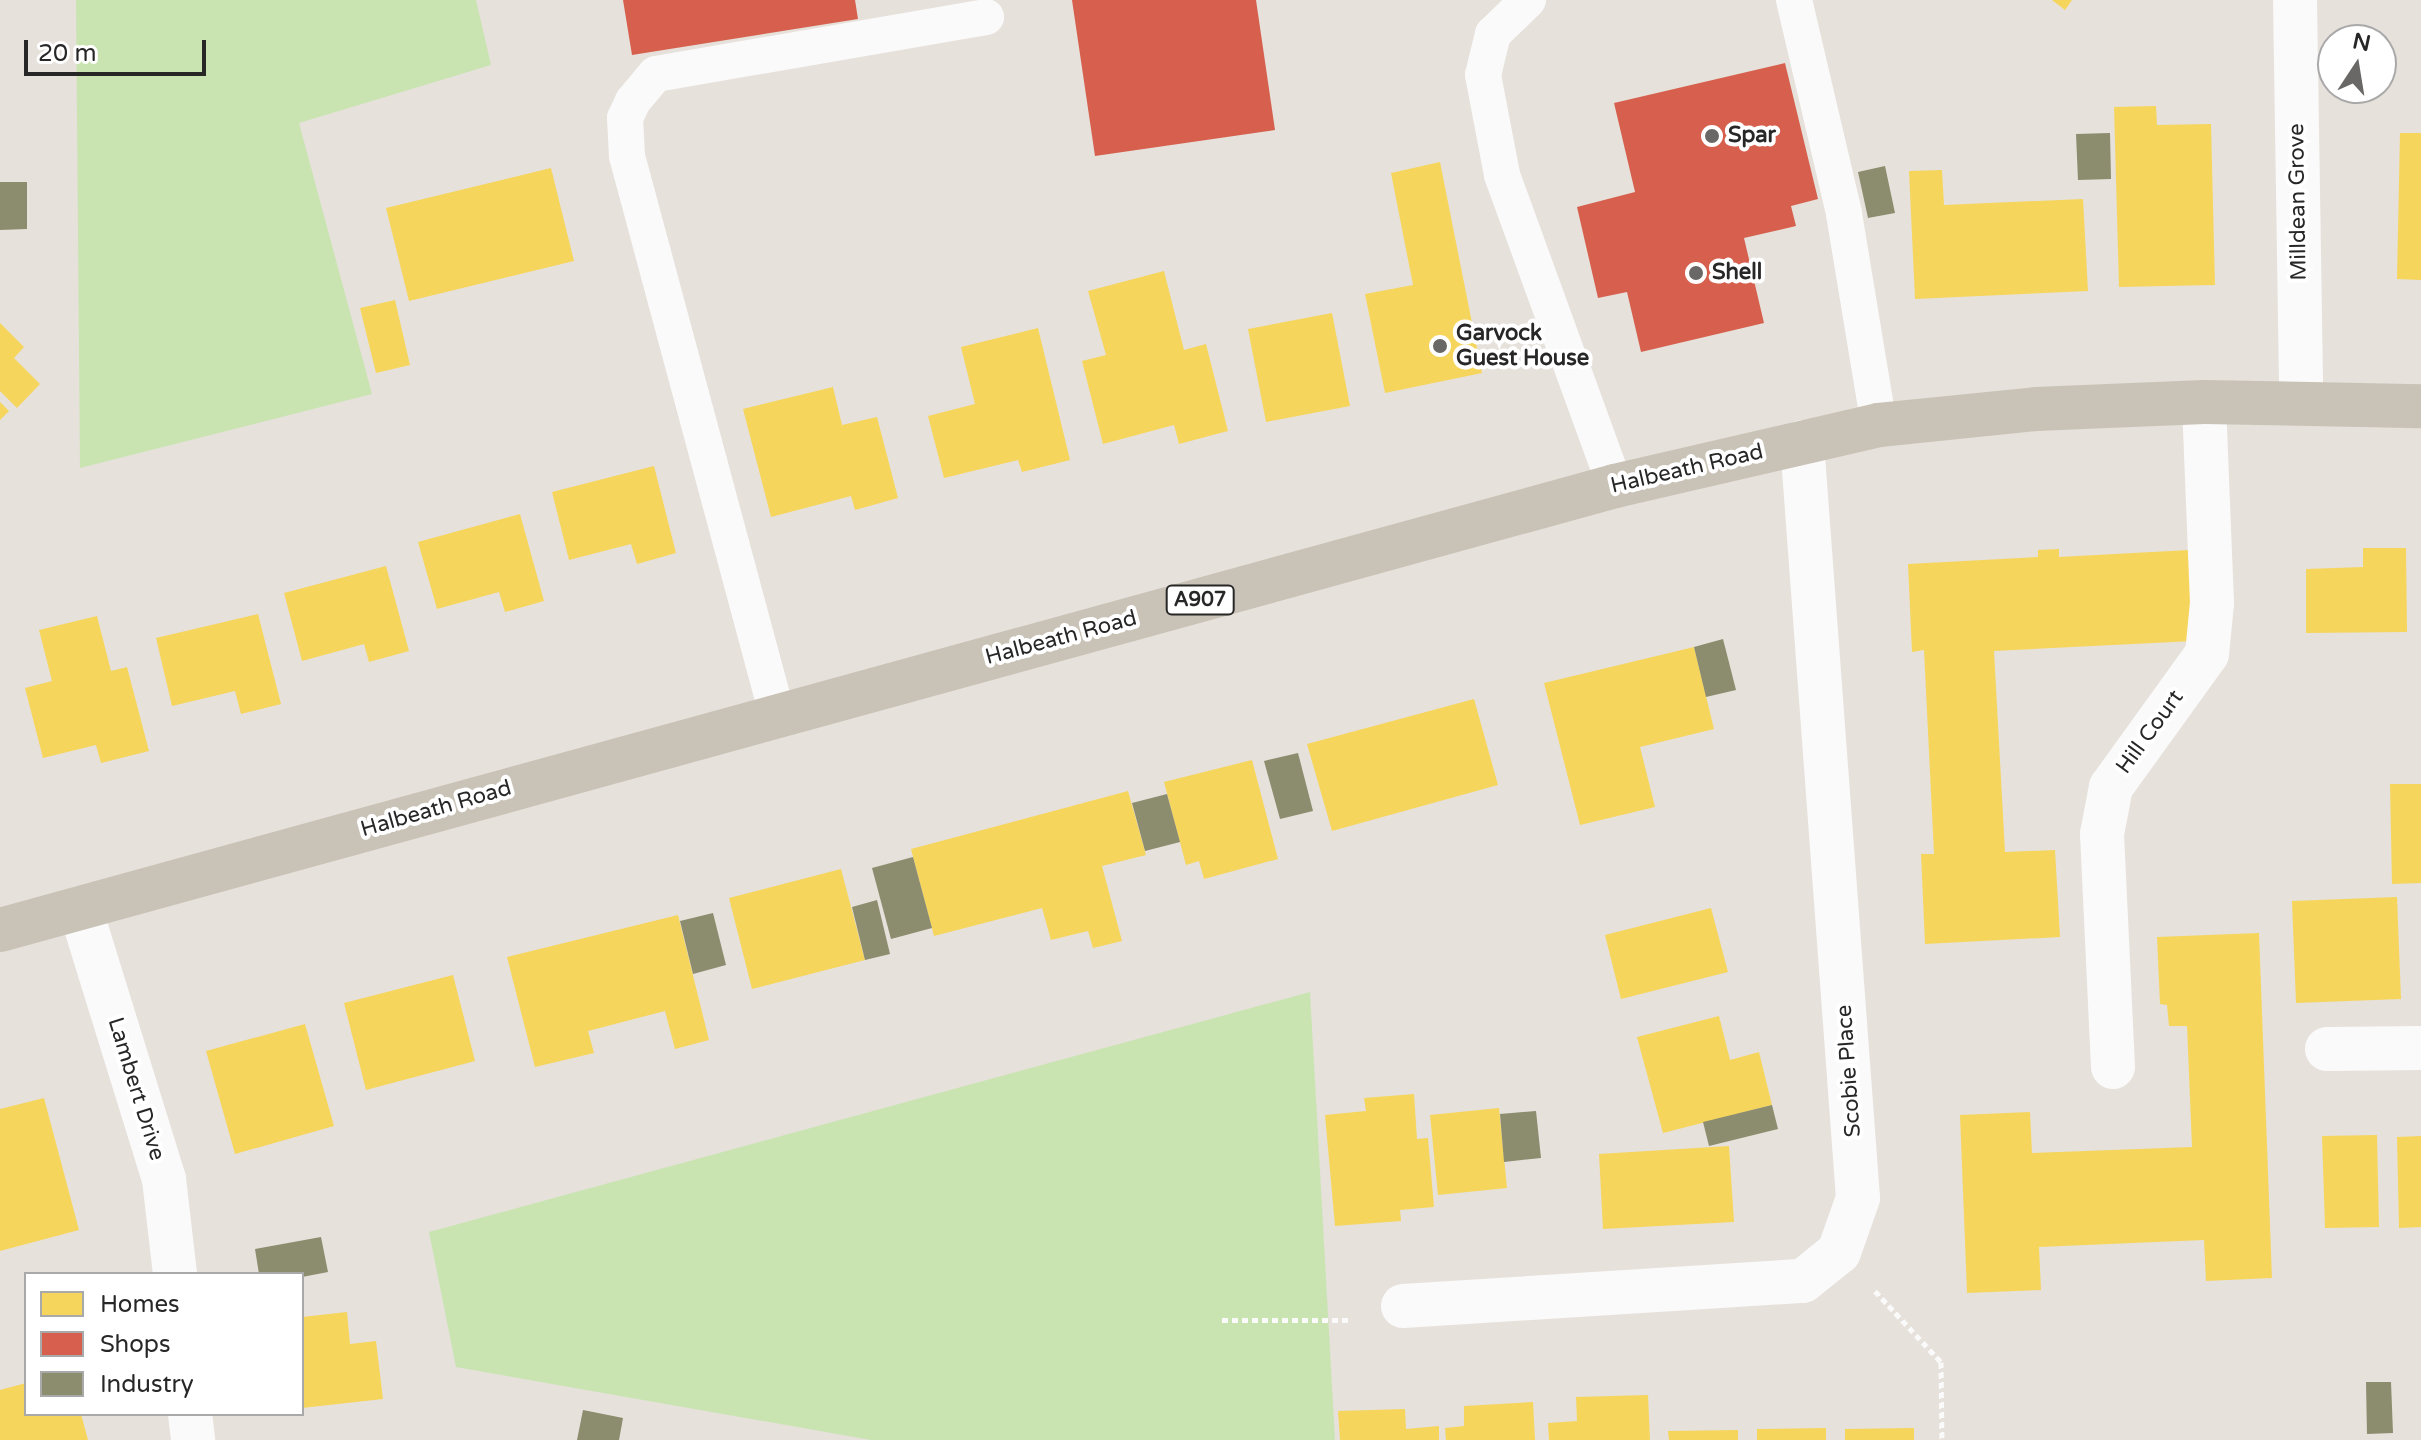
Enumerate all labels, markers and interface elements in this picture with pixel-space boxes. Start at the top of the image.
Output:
scale bar [28,24,210,74]
north arrow [2317,24,2397,104]
text: N [2350,28,2373,57]
text: 20 m [38,39,96,68]
place label: Spar [1728,123,1776,149]
street label: Milldean Grove [2283,123,2313,281]
marker: Spar [1703,127,1721,145]
place label: Shell [1712,260,1762,286]
marker: Shell [1687,264,1705,282]
place label: Garvock Guest House [1456,320,1589,372]
marker: Garvock Guest House [1431,337,1449,355]
street label: Halbeath Road [1608,439,1766,499]
road number: A907 [1164,584,1236,616]
street label: Halbeath Road [982,605,1140,671]
street label: Hill Court [2111,685,2189,779]
street label: Halbeath Road [358,775,514,843]
street label: Scobie Place [1831,1004,1867,1138]
street label: Lambert Drive [102,1014,170,1164]
legend [24,1272,304,1416]
text: Homes [100,1290,180,1319]
text: Shops [100,1330,170,1359]
text: Industry [100,1370,194,1399]

